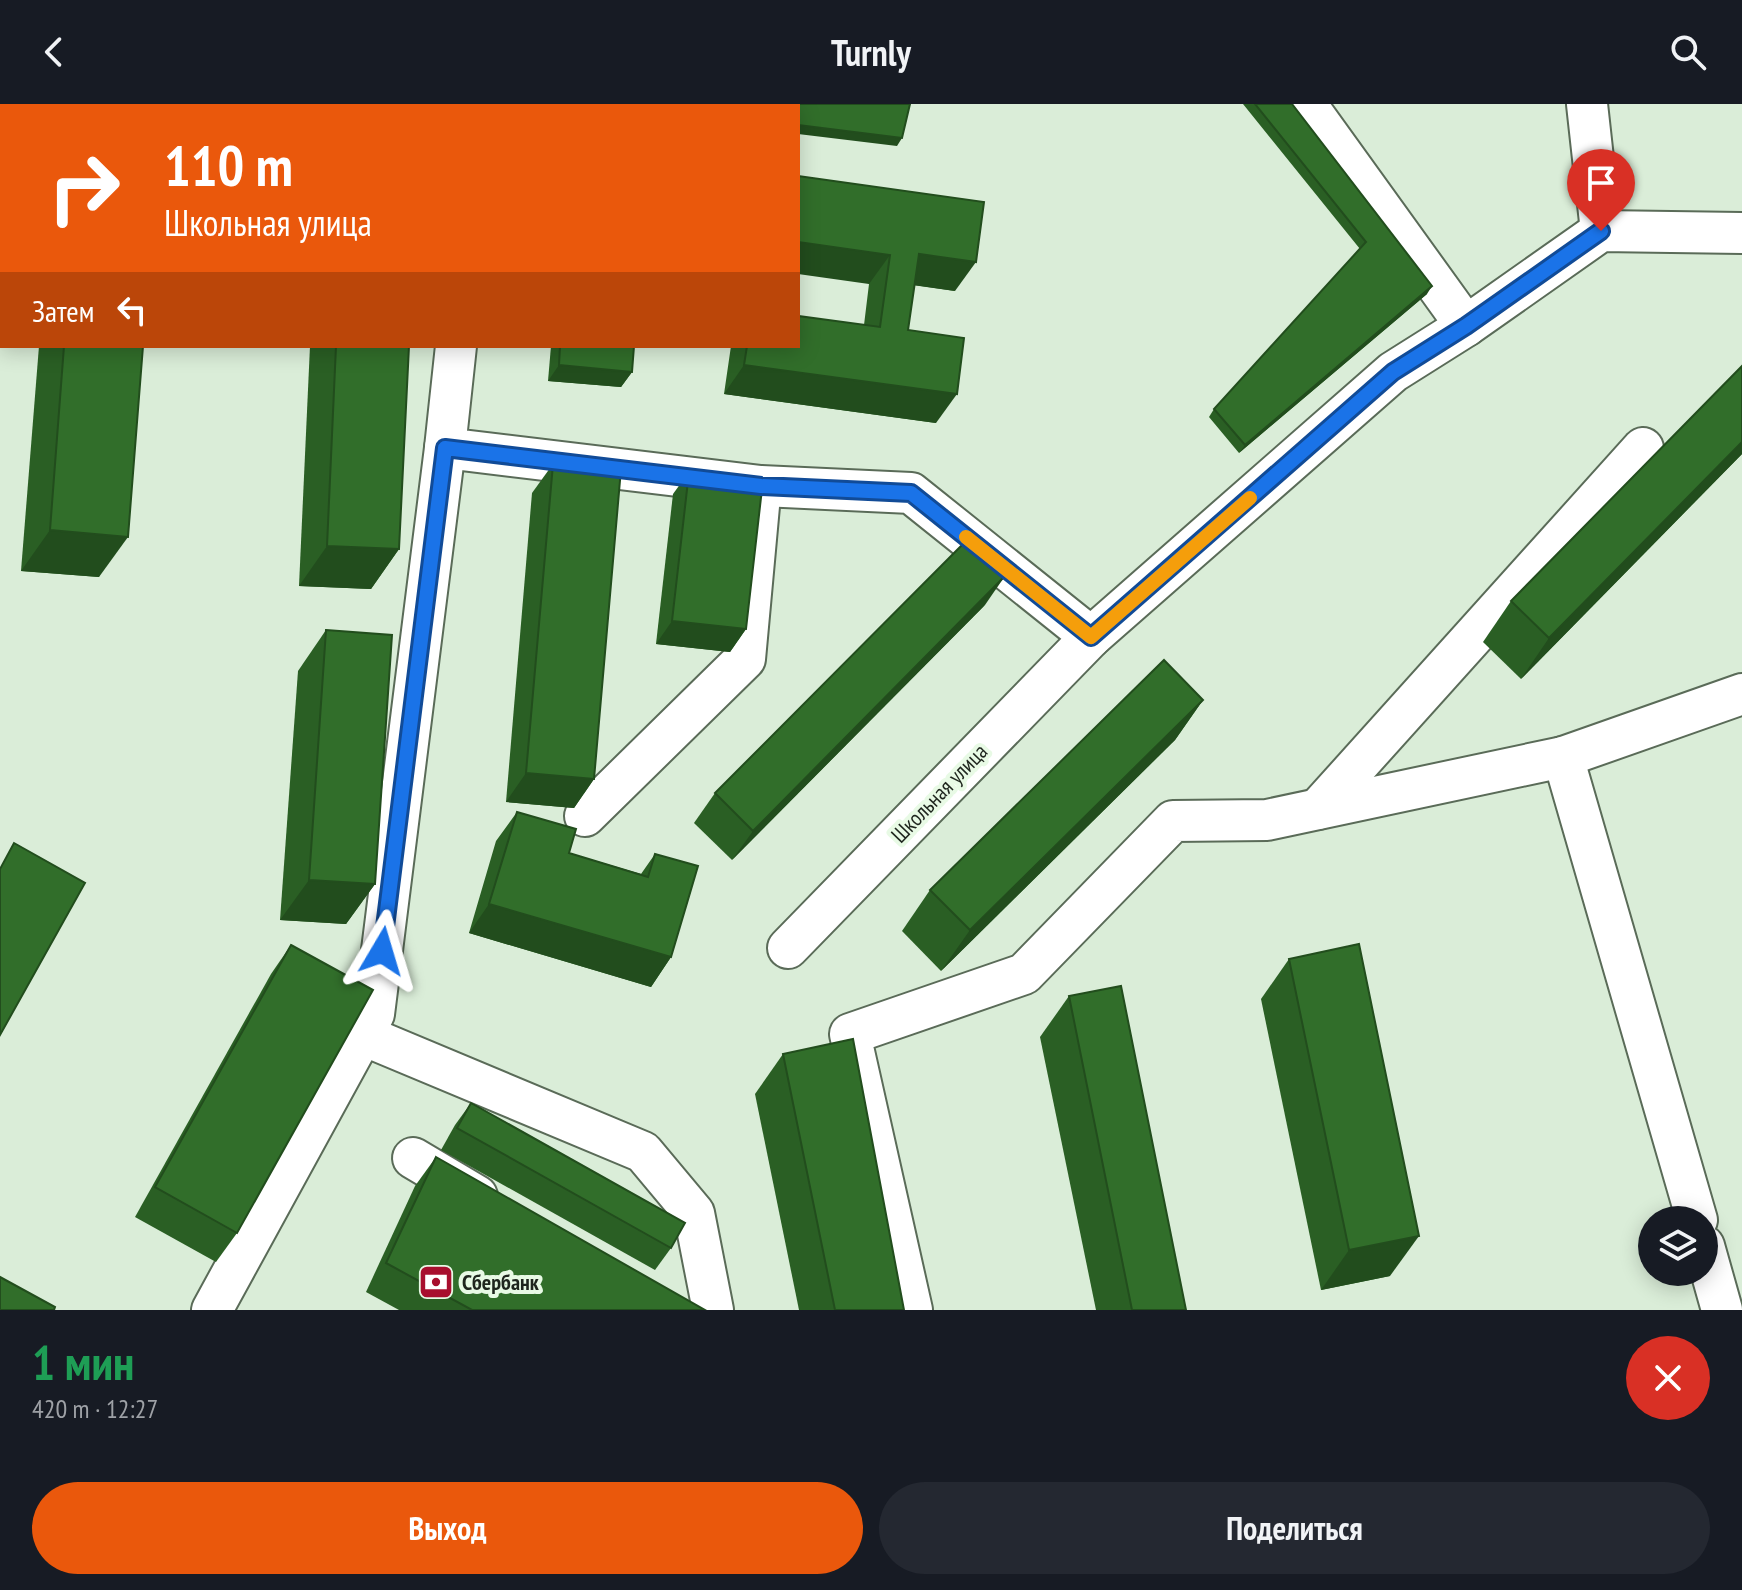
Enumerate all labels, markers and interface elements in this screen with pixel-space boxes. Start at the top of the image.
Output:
text: Turnly [831,29,911,76]
icon: back [32,30,76,74]
icon: search [1666,30,1710,74]
text: 110 m [164,129,293,201]
icon: right [32,136,136,240]
pin [1567,149,1635,231]
icon: arrive [1579,161,1623,205]
text: Школьная улица [164,199,372,246]
icon: left [110,288,154,332]
text: Затем [32,291,94,330]
street label: Школьная улица [885,738,993,848]
position arrow [340,909,424,993]
map controls [1638,1206,1718,1286]
button: layers [1638,1206,1718,1286]
bank icon: Сбербанк [417,1263,455,1301]
place label: Сбербанк [462,1268,540,1296]
text: 1 мин [32,1331,134,1393]
button: close [1626,1336,1710,1420]
text: 420 m · 12:27 [32,1392,158,1425]
button: Выход [32,1482,863,1574]
button: Поделиться [879,1482,1710,1574]

